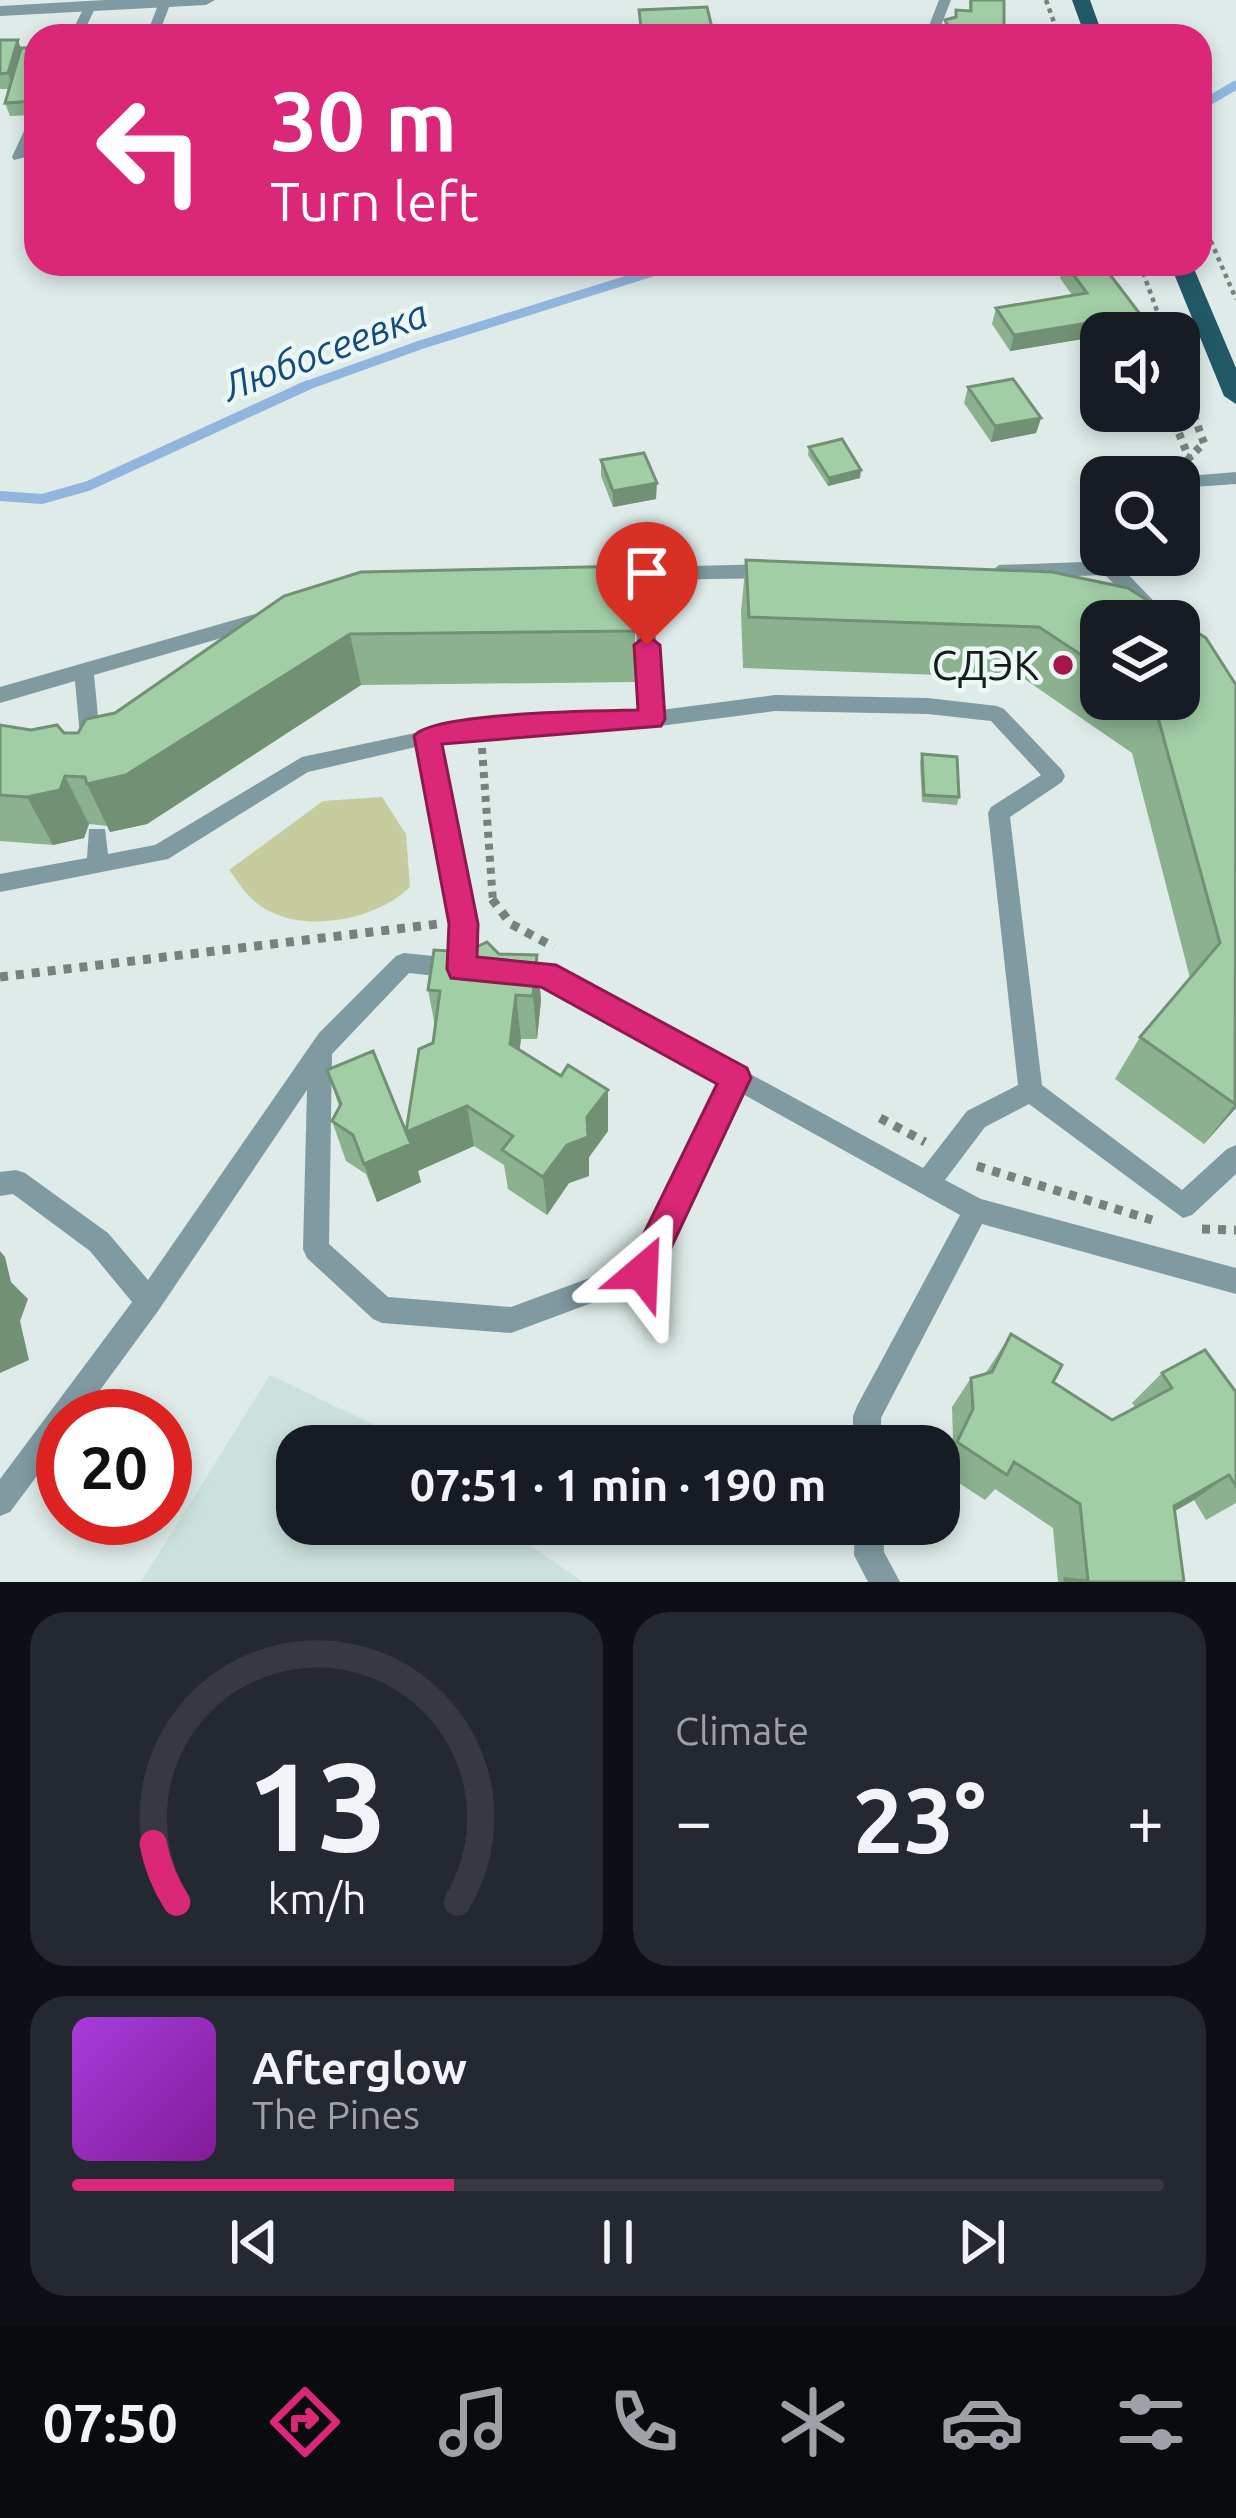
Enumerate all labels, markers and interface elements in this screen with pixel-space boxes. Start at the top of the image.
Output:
icon: left [72,72,228,228]
text: 30 m [270,73,457,167]
text: Turn left [270,171,479,231]
water label: Любосеевка [215,291,433,409]
map controls [1080,312,1200,720]
button: sound [1080,312,1200,432]
button: search [1080,456,1200,576]
pin [596,522,698,645]
icon: arrive [614,540,680,606]
button: layers [1080,600,1200,720]
place label: СДЭК [931,641,1039,688]
marker: СДЭК [1050,652,1076,678]
position arrow [579,1209,705,1335]
speed limit sign: 20 [36,1389,192,1545]
text: 07:51 · 1 min · 190 m [410,1459,826,1510]
text: Climate [675,1709,809,1752]
text: 13 [246,1735,387,1875]
text: 23° [853,1769,986,1870]
text: − [675,1783,712,1857]
text: + [1127,1783,1164,1857]
text: km/h [267,1874,366,1922]
text: Afterglow [252,2042,467,2093]
text: The Pines [252,2093,420,2136]
icon: previous [221,2209,287,2275]
icon: pause [585,2209,651,2275]
icon: next [949,2209,1015,2275]
icon: directions [263,2380,347,2464]
icon: music [432,2380,516,2464]
icon: phone [602,2380,686,2464]
icon: climate [771,2380,855,2464]
icon: car [940,2380,1024,2464]
icon: filters [1109,2380,1193,2464]
text: 07:50 [43,2392,178,2452]

